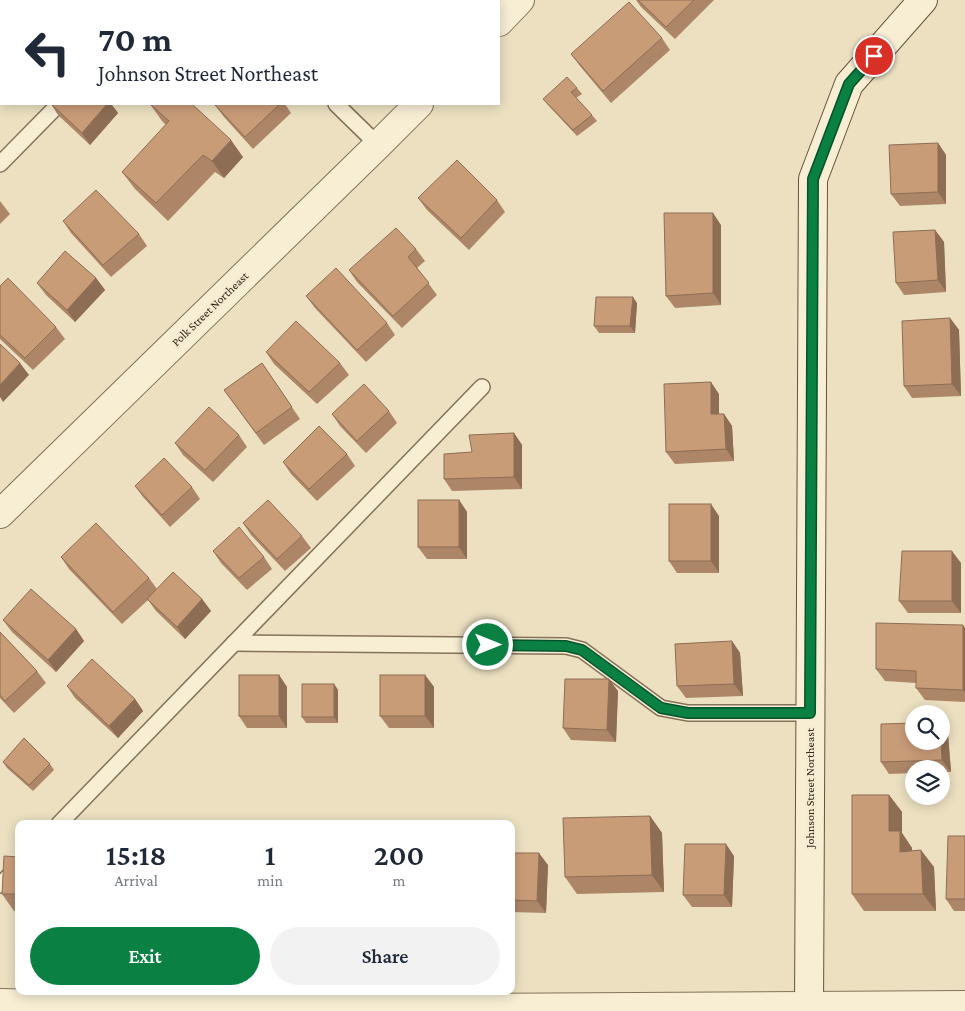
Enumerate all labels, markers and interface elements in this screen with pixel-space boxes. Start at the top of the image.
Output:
icon: left [15,20,80,85]
text: 70 m [98,20,172,59]
pin [853,35,895,77]
icon: arrive [860,42,888,70]
text: Johnson Street Northeast [98,61,318,86]
street label: Polk Street Northeast [169,268,252,349]
position arrow [461,618,513,670]
map controls [905,705,950,805]
button: search [905,705,950,750]
street label: Johnson Street Northeast [803,727,817,849]
button: layers [905,760,950,805]
text: 15:18 [106,838,167,871]
text: 1 [265,838,276,871]
text: 200 [374,838,424,871]
text: Arrival [114,872,158,889]
text: min [257,872,283,889]
text: m [393,872,405,889]
button: Exit [30,927,260,985]
button: Share [270,927,500,985]

